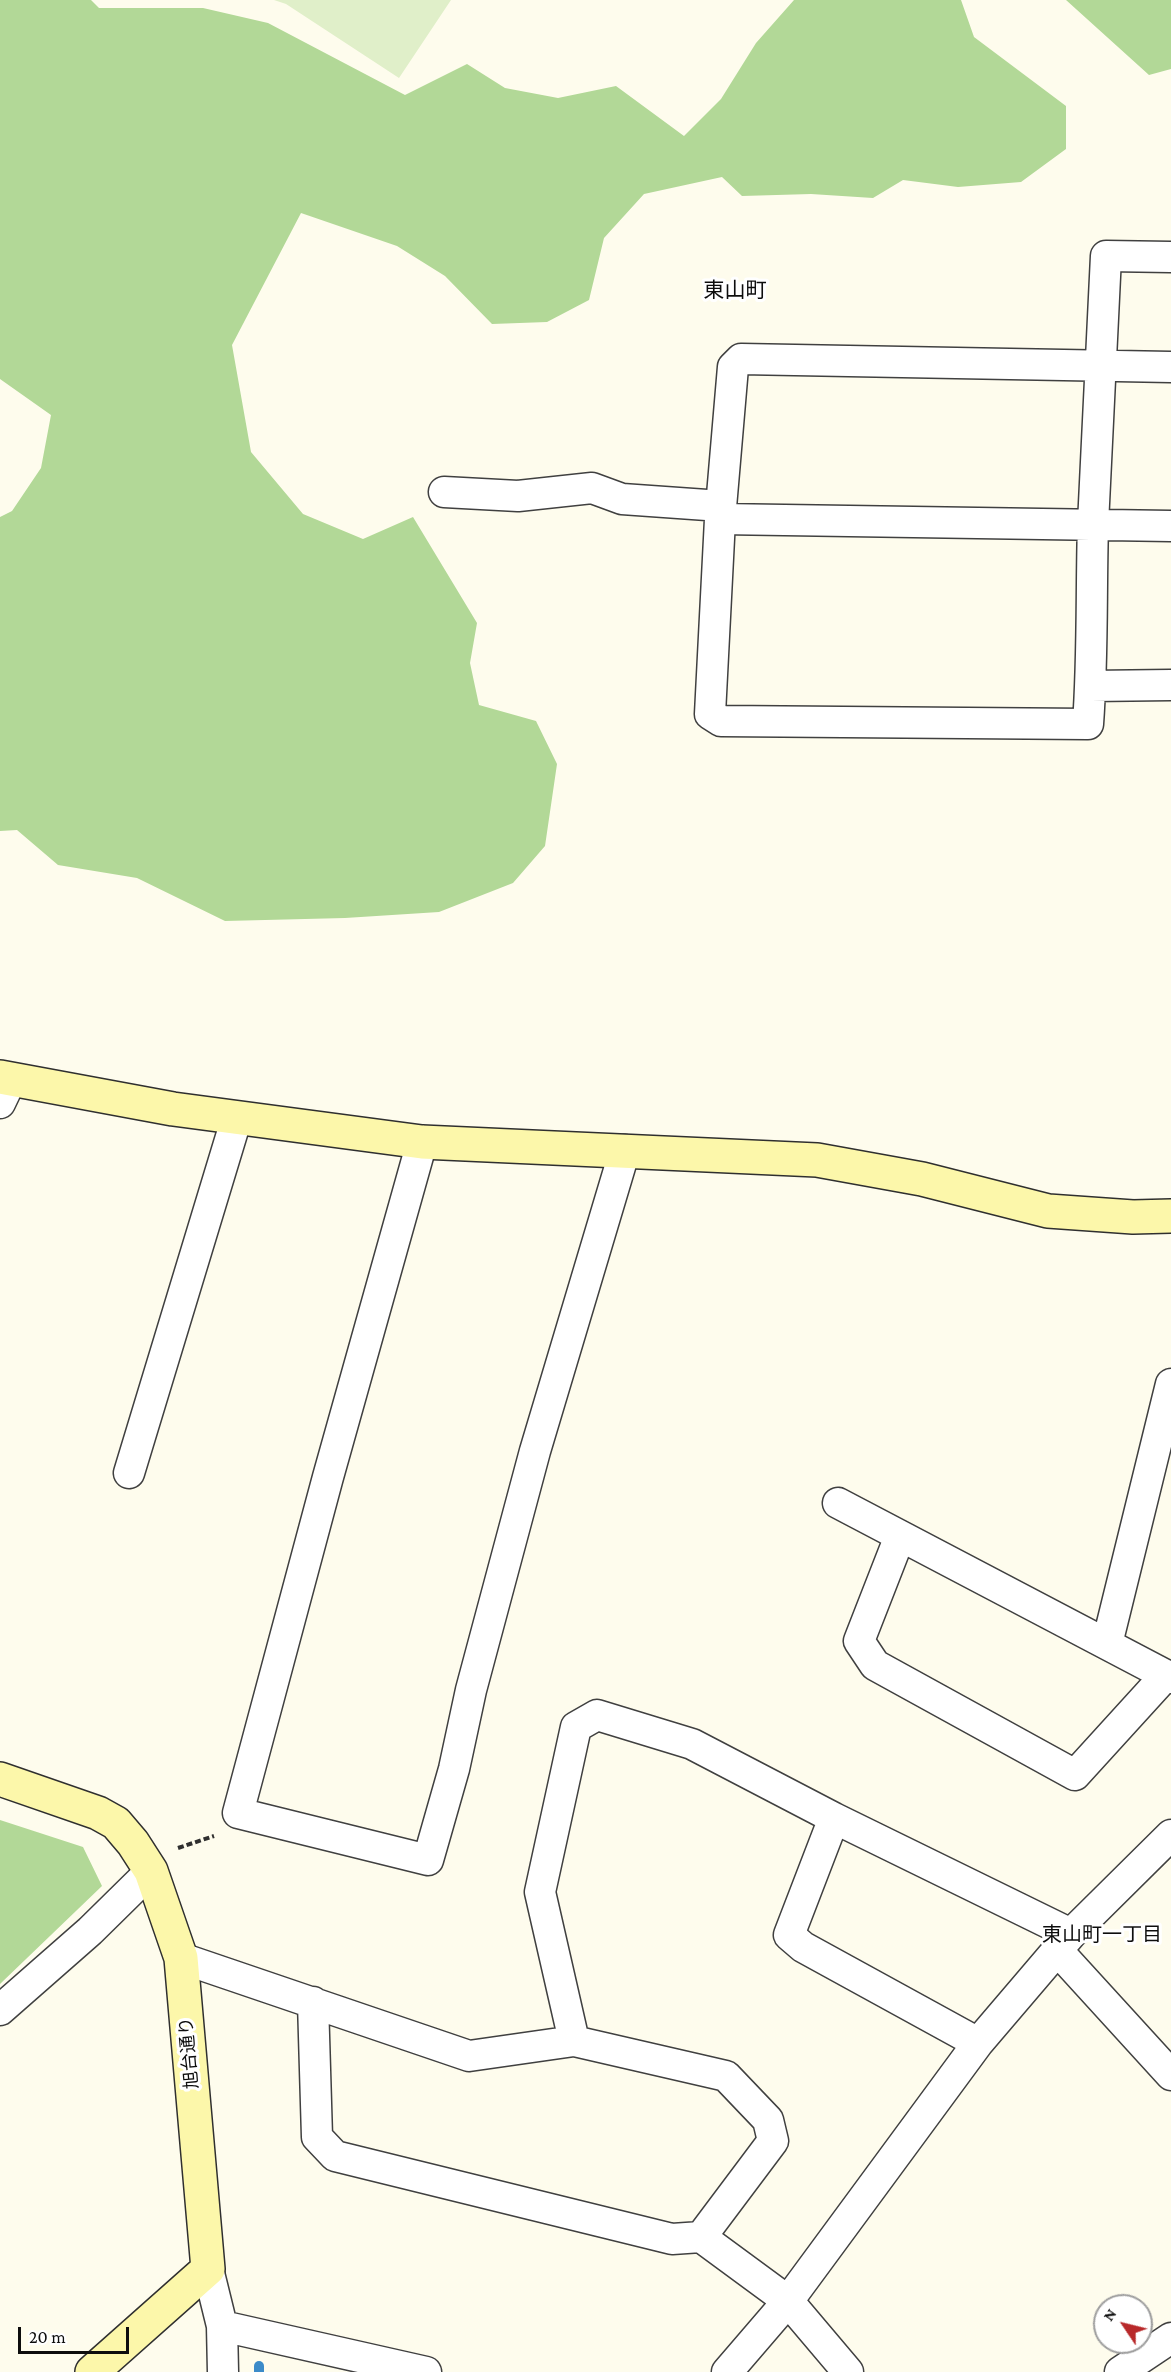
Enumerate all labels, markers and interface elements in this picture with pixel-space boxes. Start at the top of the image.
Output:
district label: 東山町 [704,278,766,304]
district label: 東山町一丁目 [1042,1923,1162,1947]
street label: 旭台通り [175,2016,203,2090]
north arrow [1093,2294,1153,2354]
text: N [1099,2305,1120,2324]
scale bar [21,2315,132,2353]
text: 20 m [29,2327,66,2347]

